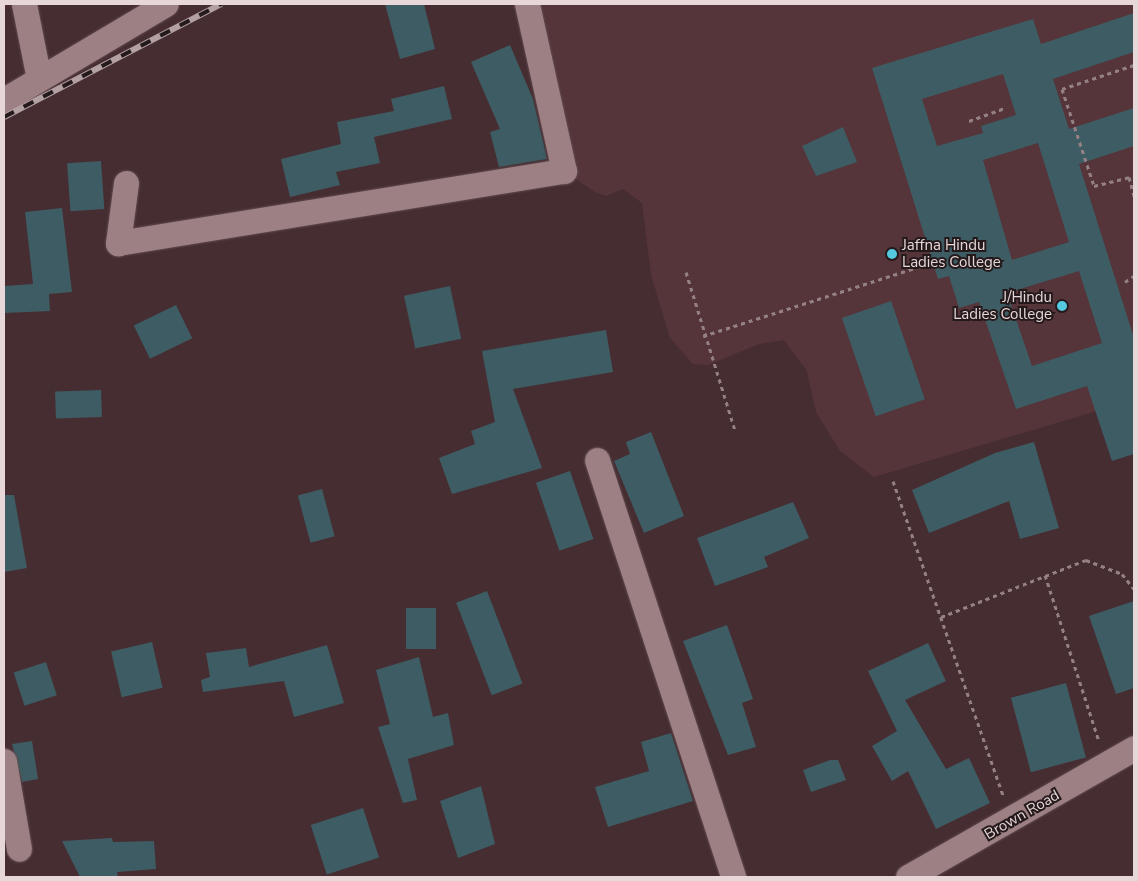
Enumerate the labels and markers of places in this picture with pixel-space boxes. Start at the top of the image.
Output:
place label: Jaffna Hindu Ladies College [902,236,1001,271]
marker: Jaffna Hindu Ladies College [886,248,898,260]
place label: J/Hindu Ladies College [953,288,1052,323]
marker: J/Hindu Ladies College [1056,300,1068,312]

